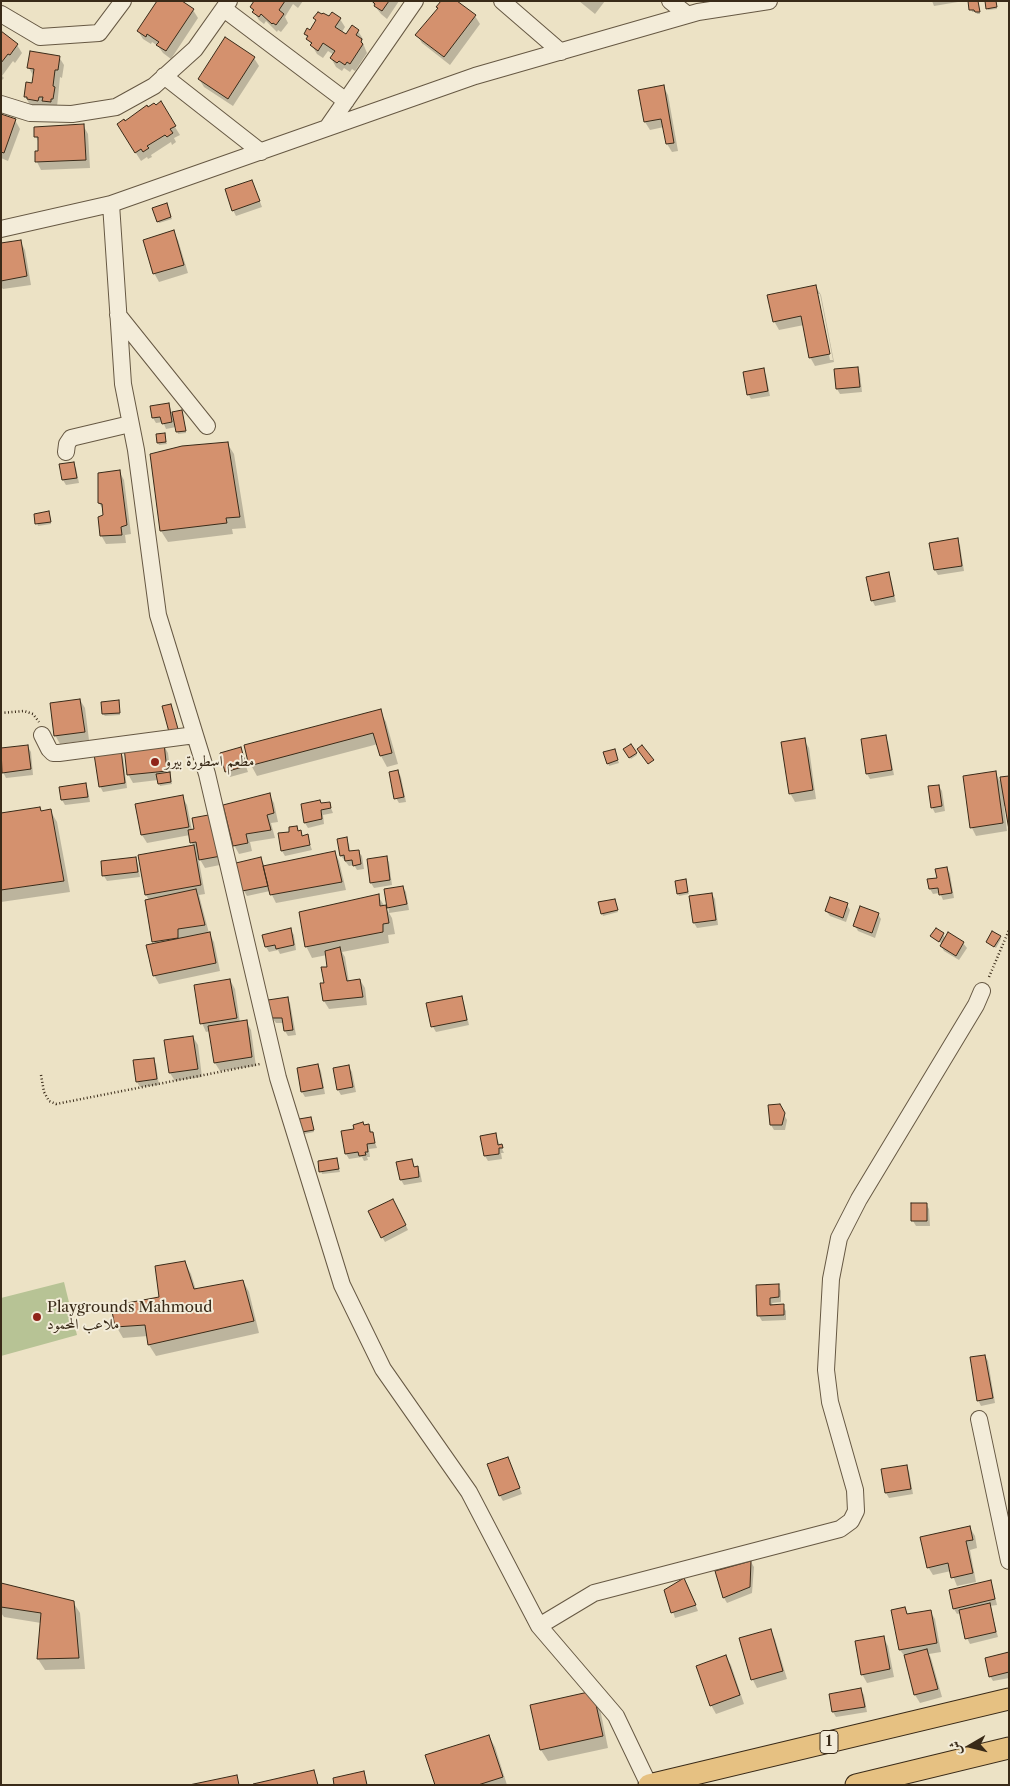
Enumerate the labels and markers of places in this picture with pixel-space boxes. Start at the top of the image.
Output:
place label: مطعم اسطورة بيرو [165,753,254,771]
marker: مطعم اسطورة بيرو [149,756,161,768]
place label: Playgrounds Mahmoud ملاعب المحمود [47,1299,212,1334]
marker: Playgrounds Mahmoud ملاعب المحمود [31,1311,43,1323]

